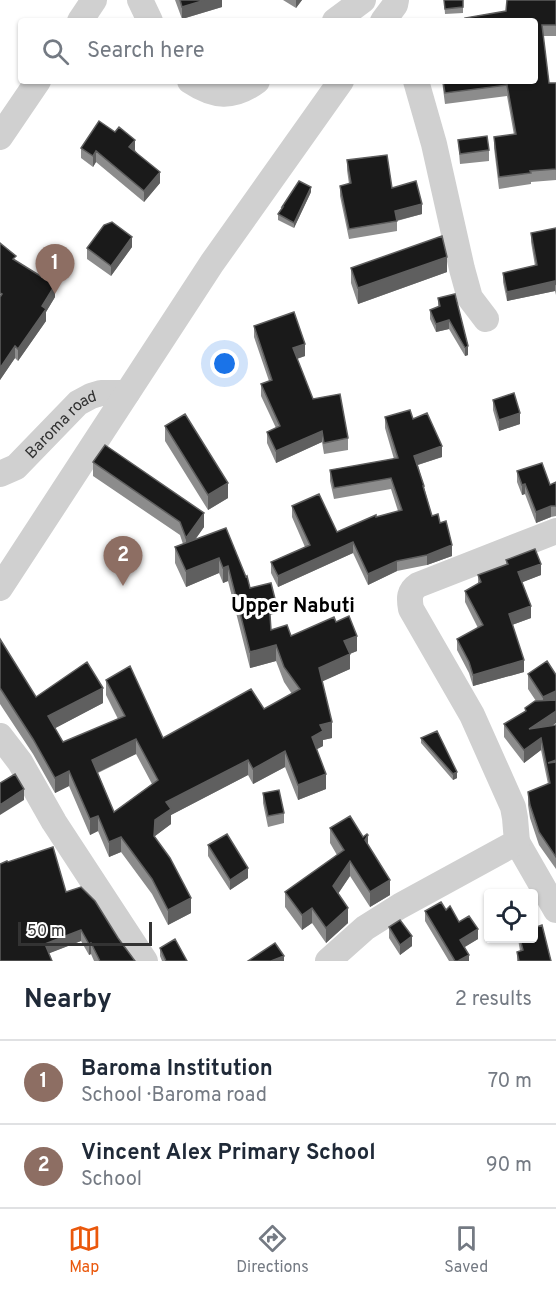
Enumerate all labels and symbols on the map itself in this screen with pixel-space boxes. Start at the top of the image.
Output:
pin: 1 [36,244,74,294]
your location [210,349,239,378]
street label: Baroma road [22,387,99,464]
pin: 2 [104,536,142,586]
district label: Upper Nabuti [231,594,355,620]
scale bar [18,919,152,946]

